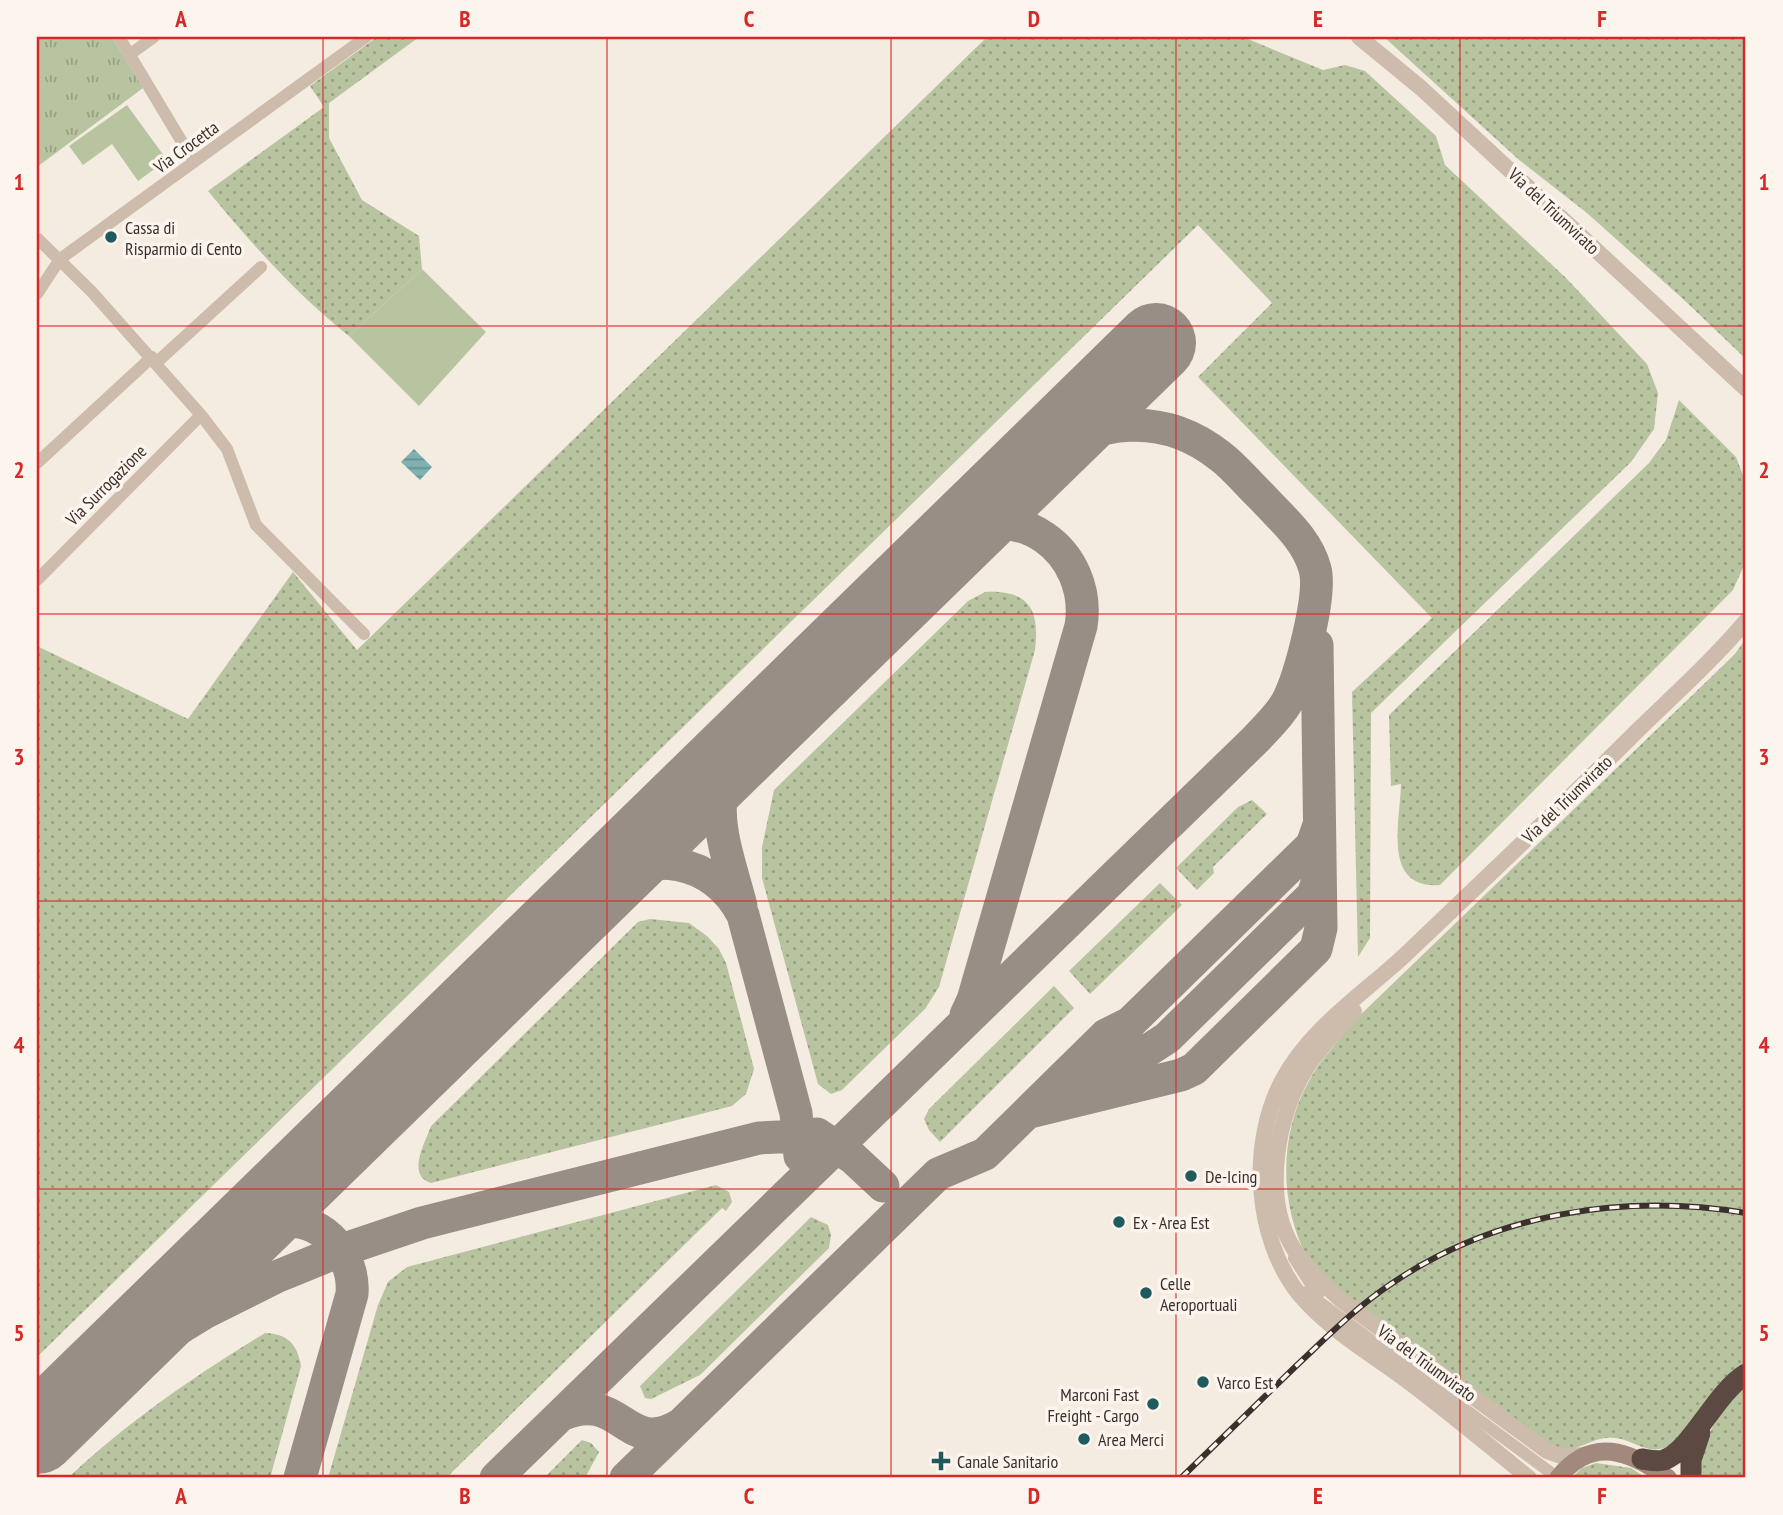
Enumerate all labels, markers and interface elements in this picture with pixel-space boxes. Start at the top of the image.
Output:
text: A [174,4,187,33]
text: B [459,4,471,33]
text: C [744,4,755,33]
text: D [1028,4,1040,33]
text: E [1313,4,1323,33]
text: F [1597,4,1607,33]
street label: Via Crocetta [148,116,223,179]
street label: Via del Triumvirato [1503,162,1605,259]
text: 1 [14,167,25,196]
text: 1 [1759,167,1770,196]
place label: Cassa di Risparmio di Cento [125,216,242,260]
marker: Cassa di Risparmio di Cento [103,229,119,245]
street label: Via Surrogazione [60,440,151,531]
text: 2 [14,455,25,484]
text: 2 [1759,455,1770,484]
text: 3 [14,742,25,771]
text: 3 [1759,742,1770,771]
street label: Via del Triumvirato [1516,750,1617,848]
text: 4 [14,1030,25,1059]
text: 4 [1759,1030,1770,1059]
place label: De-Icing [1205,1165,1257,1188]
marker: De-Icing [1183,1168,1199,1184]
place label: Ex - Area Est [1133,1211,1209,1234]
marker: Ex - Area Est [1111,1214,1127,1230]
place label: Celle Aeroportuali [1160,1272,1238,1316]
marker: Celle Aeroportuali [1138,1285,1154,1301]
text: 5 [14,1318,25,1347]
text: 5 [1759,1318,1770,1347]
street label: Via del Triumvirato [1372,1319,1481,1407]
place label: Varco Est [1216,1371,1273,1394]
marker: Varco Est [1195,1374,1211,1390]
place label: Marconi Fast Freight - Cargo [1047,1383,1139,1427]
marker: Marconi Fast Freight - Cargo [1145,1396,1161,1412]
place label: Area Merci [1098,1428,1164,1451]
marker: Area Merci [1076,1431,1092,1447]
place label: Canale Sanitario [957,1450,1058,1473]
marker: Canale Sanitario [931,1451,951,1471]
text: A [174,1481,187,1510]
text: B [459,1481,471,1510]
text: C [744,1481,755,1510]
text: D [1028,1481,1040,1510]
text: E [1313,1481,1323,1510]
text: F [1597,1481,1607,1510]

